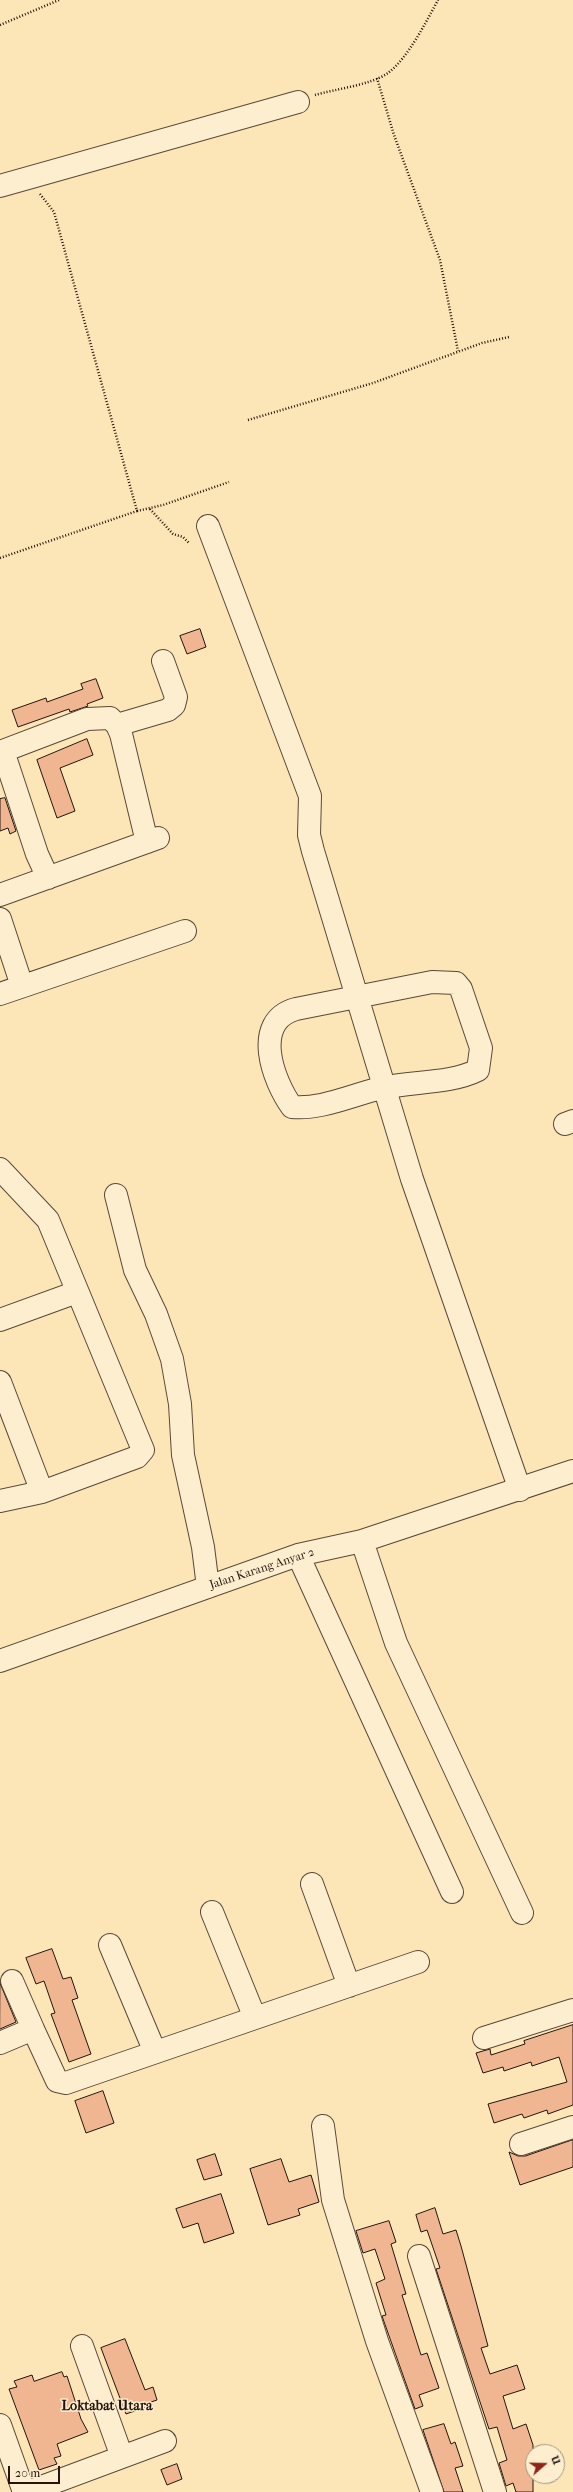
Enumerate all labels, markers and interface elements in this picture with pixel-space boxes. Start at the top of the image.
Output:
street label: Jalan Karang Anyar 2 [208,1545,316,1593]
district label: Loktabat Utara [62,2399,152,2415]
north arrow [525,2444,565,2484]
text: U [548,2454,563,2466]
scale bar [10,2458,62,2484]
text: 20 m [15,2466,40,2480]

